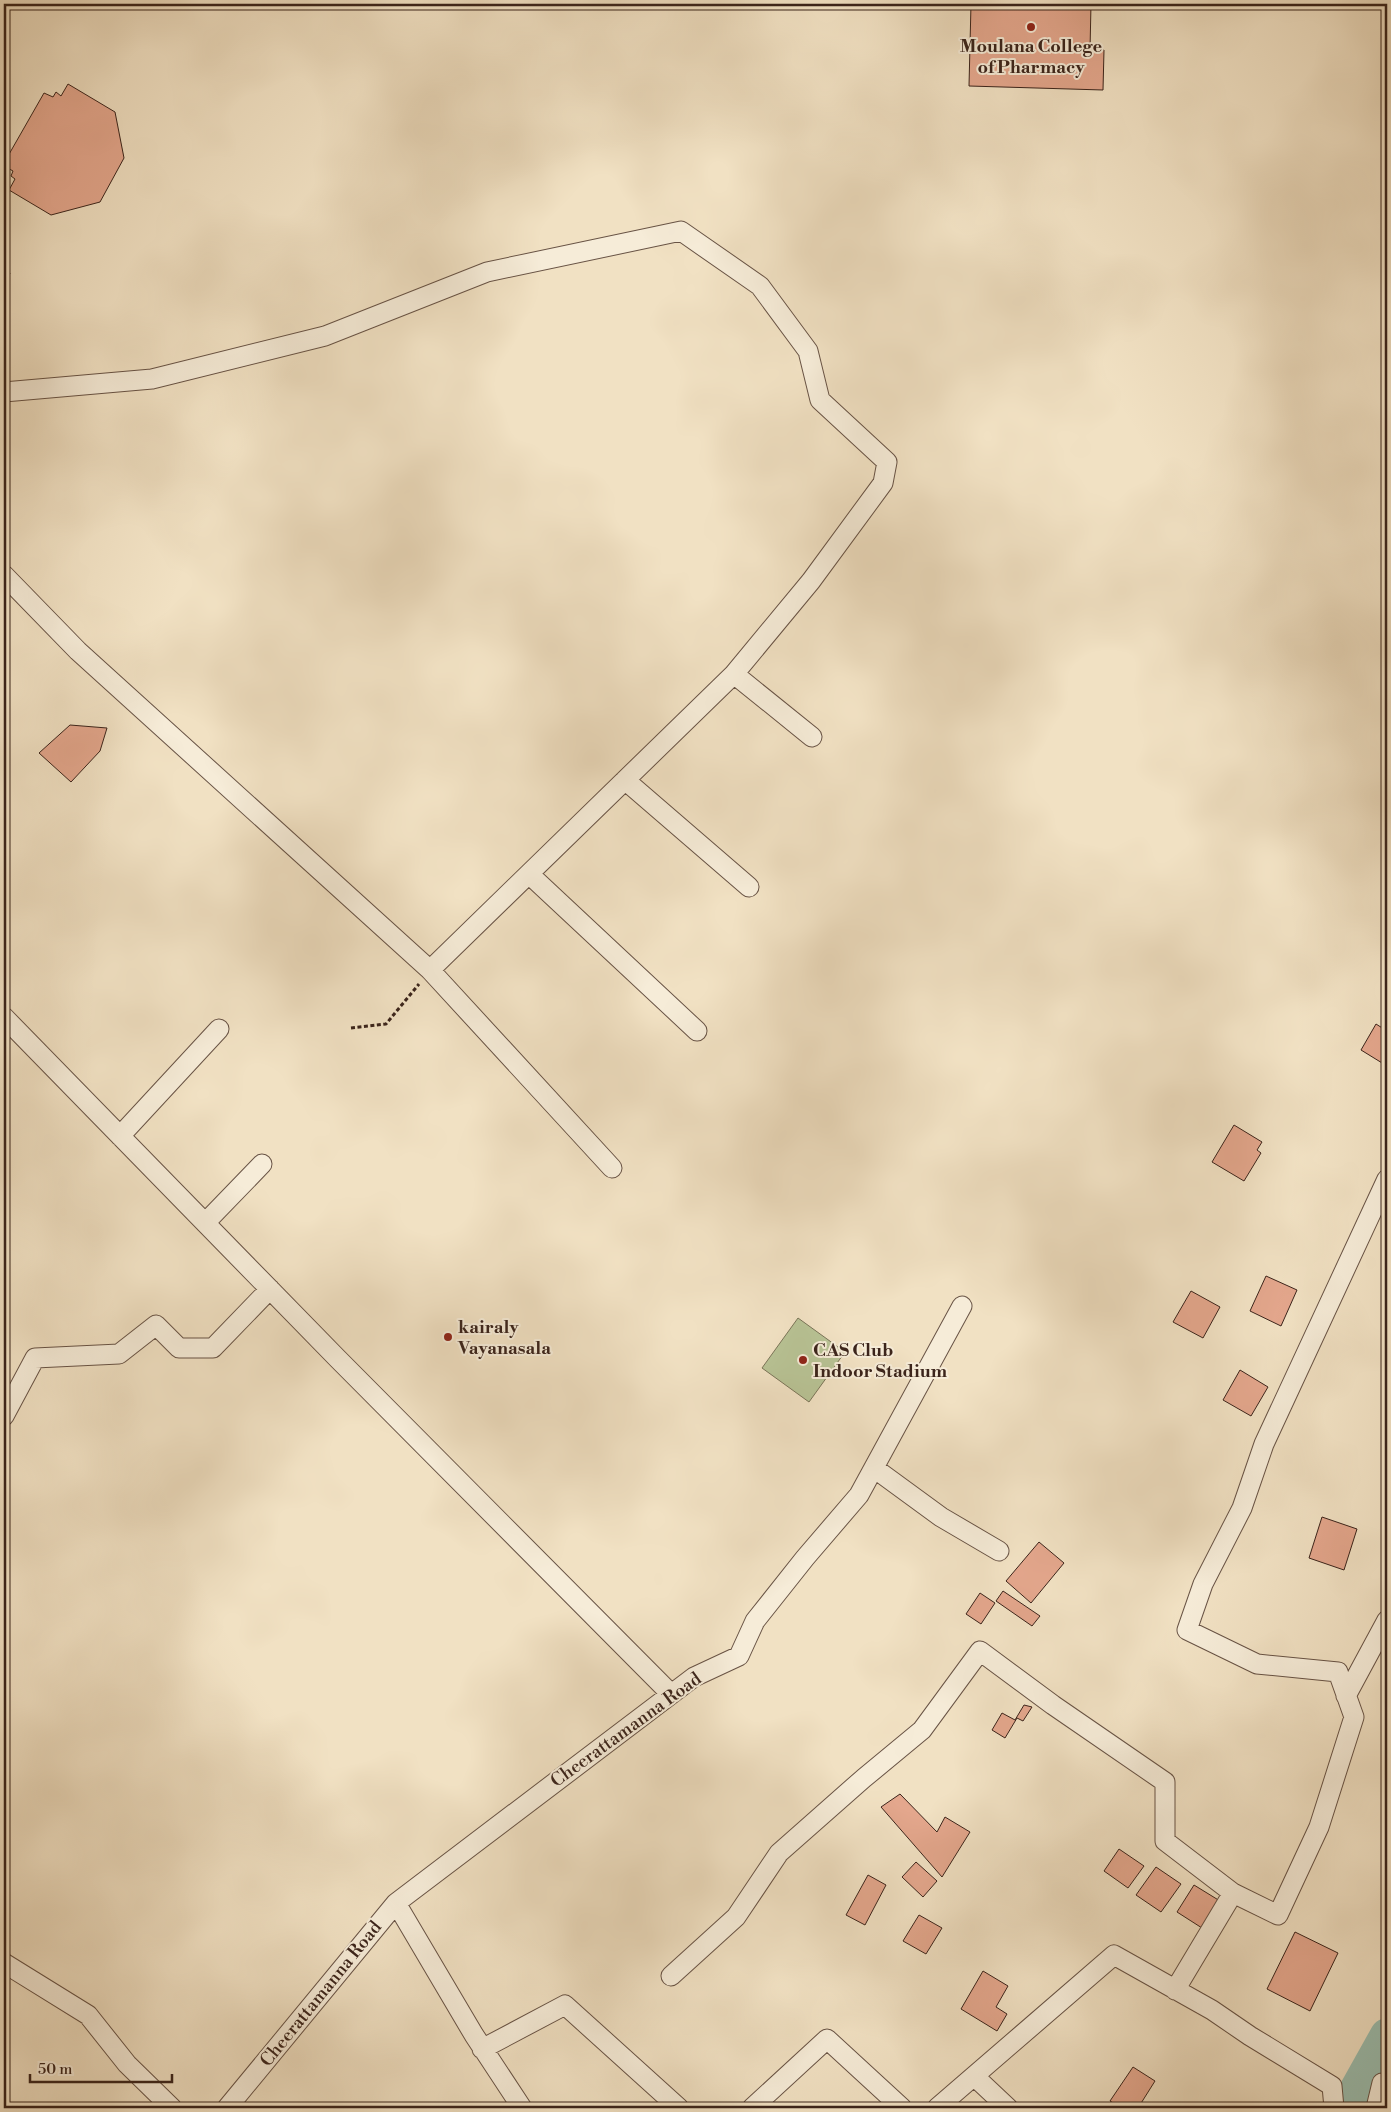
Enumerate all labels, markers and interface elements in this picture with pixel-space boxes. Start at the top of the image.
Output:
marker: Moulana College of Pharmacy [1025,21,1037,33]
place label: Moulana College of Pharmacy [960,35,1103,79]
place label: kairaly Vayanasala [457,1316,551,1360]
marker: kairaly Vayanasala [442,1331,454,1343]
place label: CAS Club Indoor Stadium [813,1339,948,1383]
marker: CAS Club Indoor Stadium [797,1354,809,1366]
street label: Cheerattamanna Road [546,1667,707,1793]
street label: Cheerattamanna Road [255,1916,387,2072]
scale bar [30,2052,172,2084]
text: 50 m [38,2060,72,2079]

